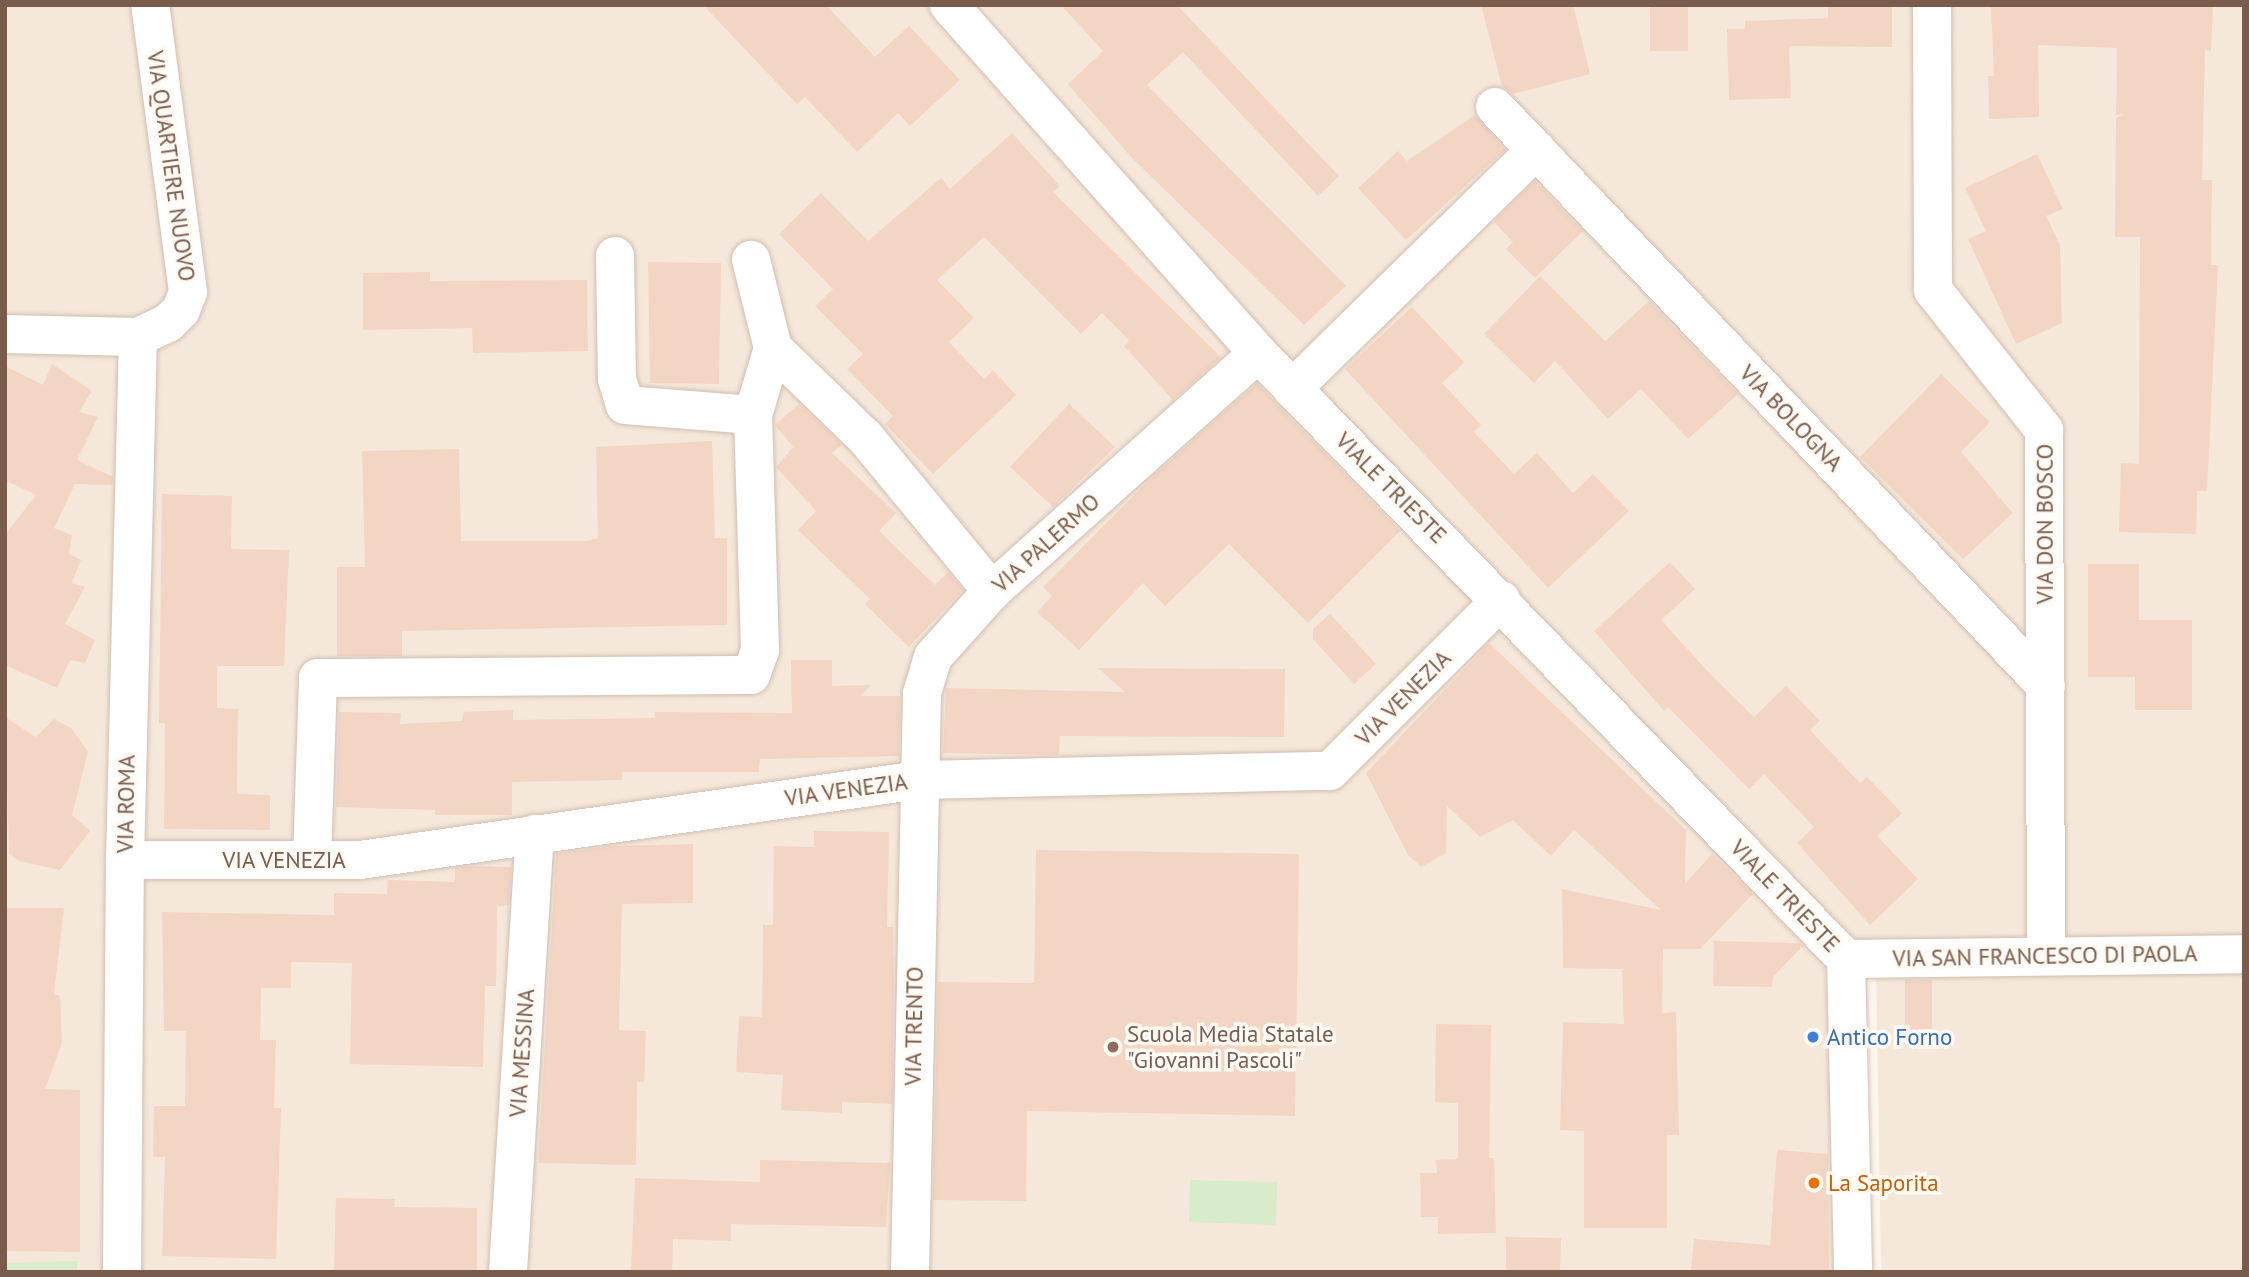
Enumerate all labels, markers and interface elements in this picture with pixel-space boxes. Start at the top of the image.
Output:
street label: VIA QUARTIERE NUOVO [141,48,201,284]
street label: VIA BOLOGNA [1733,359,1849,477]
street label: VIALE TRIESTE [1329,426,1453,550]
street label: VIA DON BOSCO [2031,443,2059,605]
street label: VIA PALERMO [986,487,1106,599]
street label: VIA VENEZIA [1349,644,1457,752]
street label: VIA ROMA [111,754,141,854]
street label: VIA VENEZIA [782,768,910,812]
street label: VIALE TRIESTE [1724,834,1846,958]
street label: VIA VENEZIA [221,846,347,874]
street label: VIA SAN FRANCESCO DI PAOLA [1892,940,2198,972]
street label: VIA TRENTO [899,965,929,1087]
street label: VIA MESSINA [504,987,540,1119]
place label: Scuola Media Statale "Giovanni Pascoli" [1127,1020,1334,1074]
place label: Antico Forno [1827,1023,1952,1051]
marker: Antico Forno [1805,1029,1821,1045]
marker: Scuola Media Statale "Giovanni Pascoli" [1105,1039,1121,1055]
place label: La Saporita [1828,1169,1939,1197]
marker: La Saporita [1806,1175,1822,1191]

